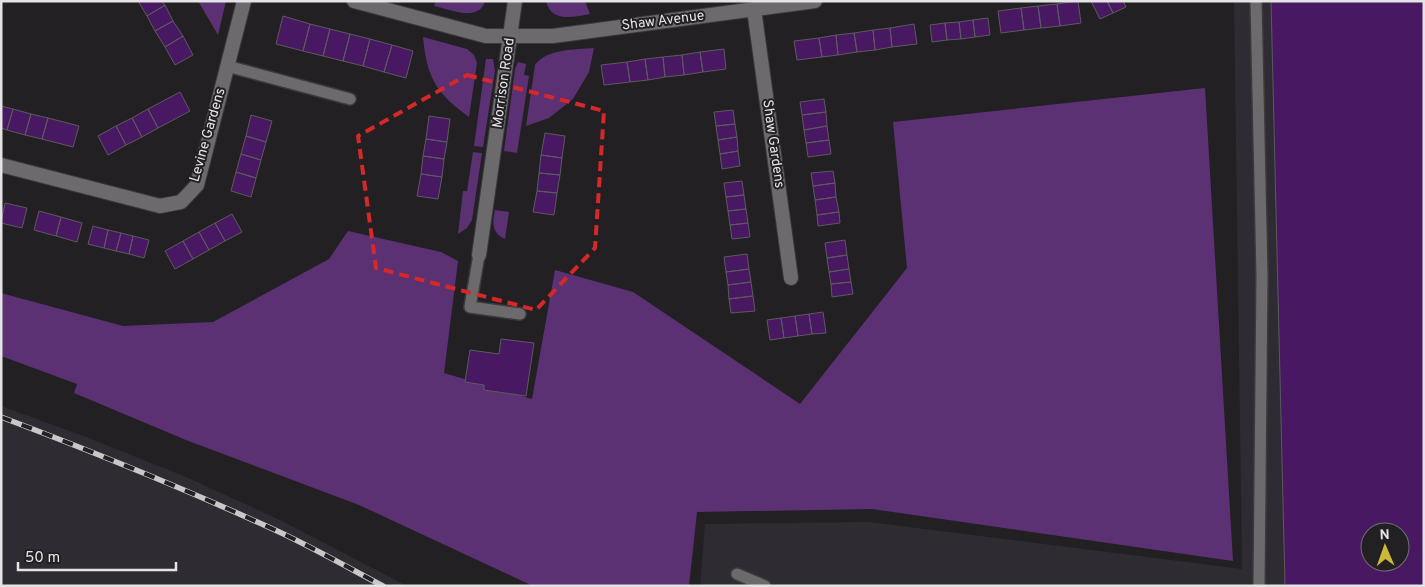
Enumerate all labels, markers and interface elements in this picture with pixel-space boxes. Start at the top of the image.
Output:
street label: Shaw Avenue [621,7,705,35]
street label: Morrison Road [489,37,519,129]
street label: Levine Gardens [186,86,230,184]
street label: Shaw Gardens [758,99,788,189]
north arrow [1360,522,1410,572]
text: N [1379,527,1390,544]
scale bar [18,540,175,572]
text: 50 m [25,549,60,568]

